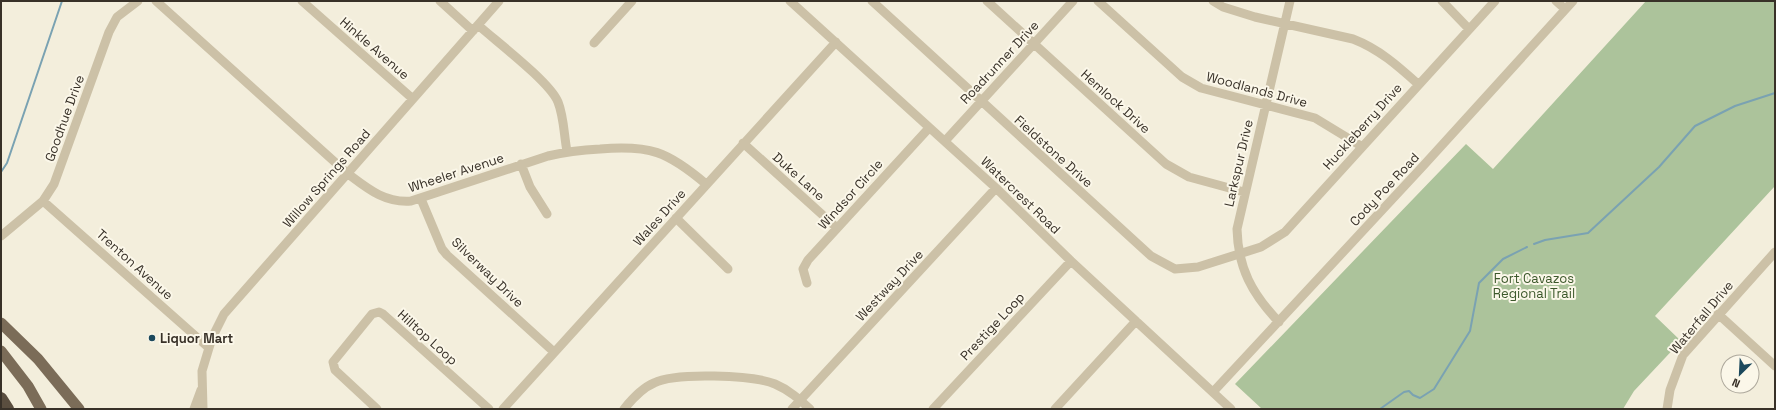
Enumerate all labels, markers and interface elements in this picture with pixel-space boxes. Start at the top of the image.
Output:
street label: Hinkle Avenue [336,14,413,83]
street label: Roadrunner Drive [956,17,1042,108]
street label: Hemlock Drive [1077,66,1154,137]
street label: Woodlands Drive [1204,68,1309,111]
street label: Goodhue Drive [41,72,88,164]
street label: Huckleberry Drive [1319,80,1406,173]
street label: Fieldstone Drive [1011,112,1097,191]
street label: Larkspur Drive [1220,118,1257,208]
street label: Willow Springs Road [279,125,374,231]
street label: Duke Lane [769,148,828,204]
street label: Wheeler Avenue [406,149,506,196]
street label: Cody Poe Road [1346,149,1423,230]
street label: Watercrest Road [977,153,1064,238]
street label: Windsor Circle [814,156,886,233]
street label: Wales Drive [629,185,689,249]
street label: Trenton Avenue [93,225,177,303]
street label: Silverway Drive [448,234,527,311]
street label: Westway Drive [852,246,927,325]
park label: Fort Cavazos Regional Trail [1493,270,1575,302]
street label: Waterfall Drive [1666,277,1737,357]
street label: Prestige Loop [957,289,1028,364]
street label: Hilltop Loop [394,306,461,369]
place label: Liquor Mart [160,330,233,347]
marker: Liquor Mart [147,333,157,343]
north arrow [1720,354,1760,394]
text: N [1730,375,1742,391]

